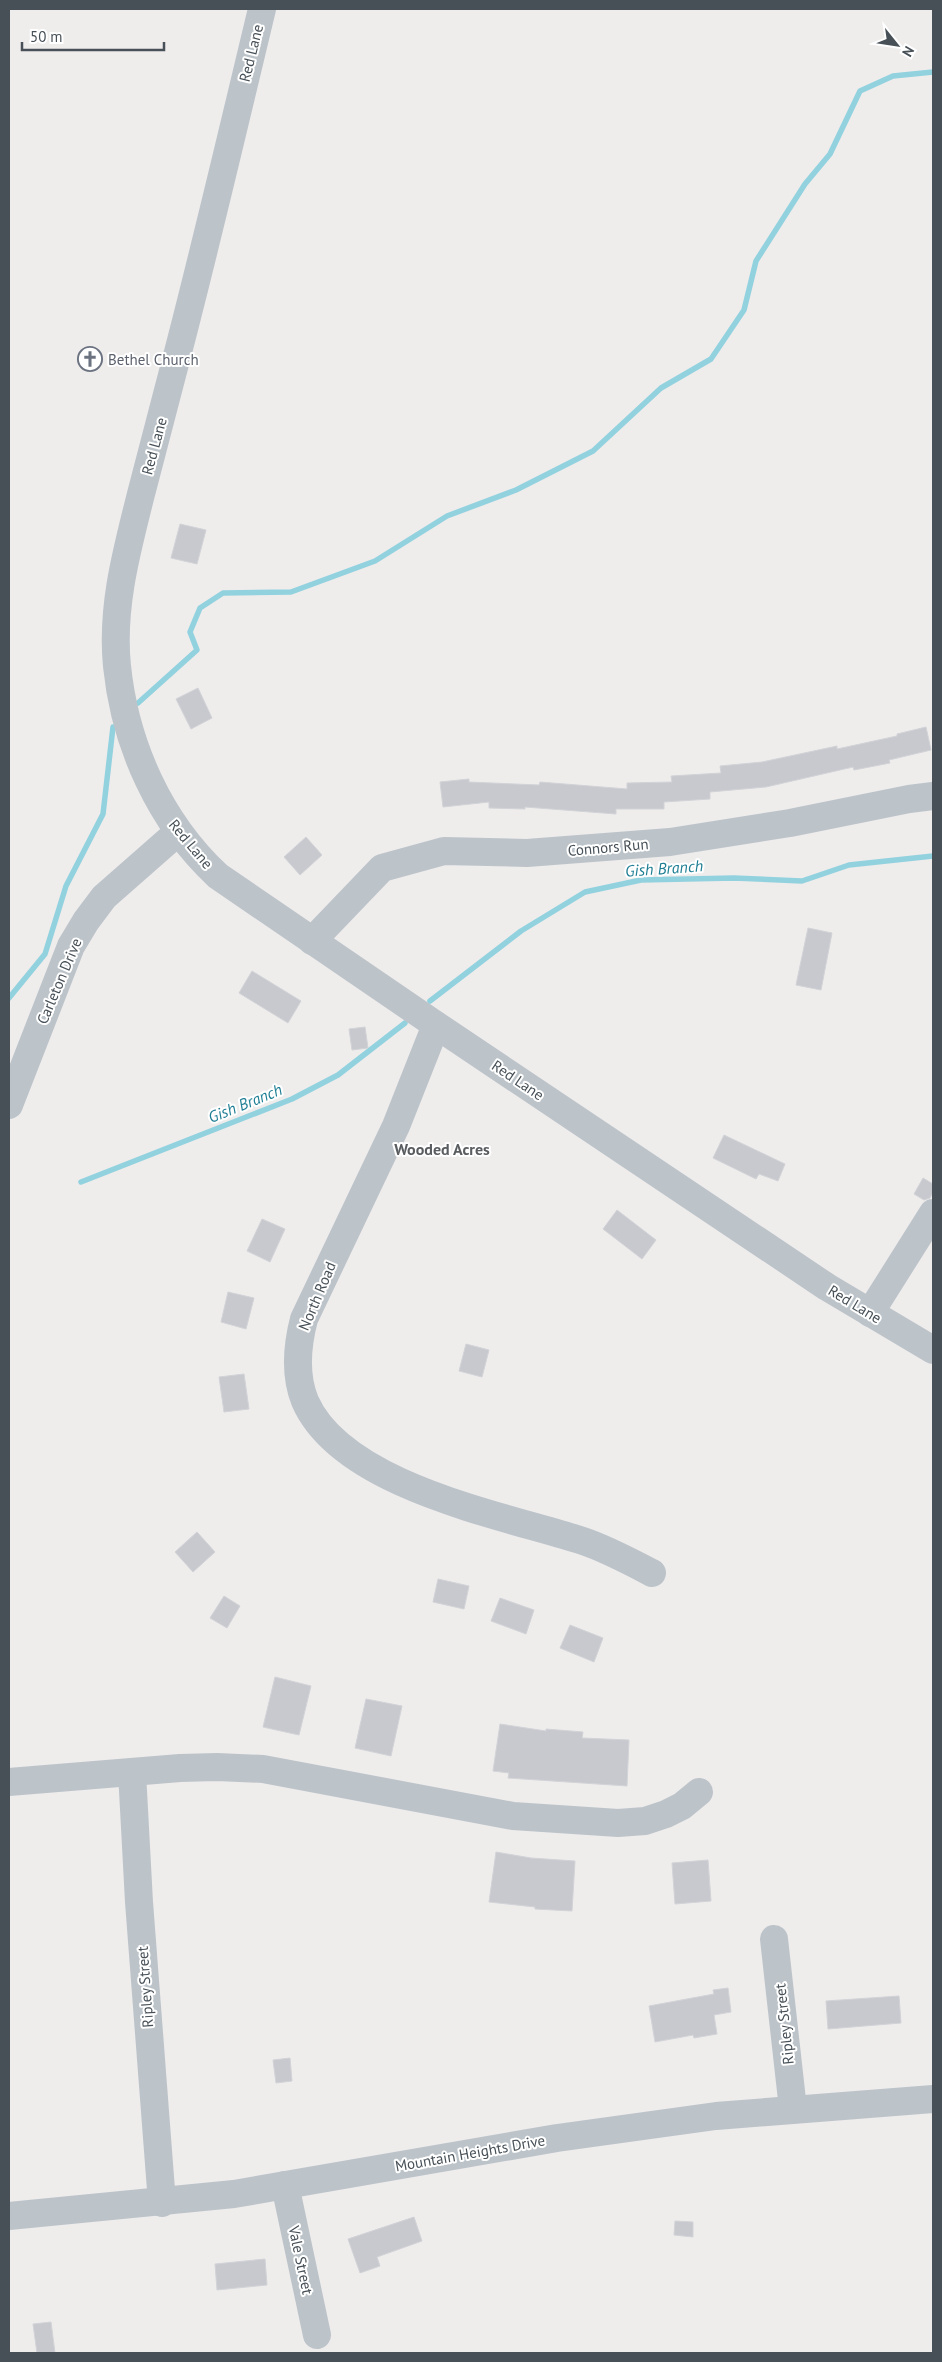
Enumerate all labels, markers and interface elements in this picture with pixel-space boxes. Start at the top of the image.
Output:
scale bar [22,20,165,52]
north arrow [872,20,922,70]
street label: Red Lane [235,22,267,84]
text: 50 m [30,27,63,46]
text: N [898,43,918,60]
church icon: Bethel Church [77,346,103,372]
place label: Bethel Church [108,350,199,369]
street label: Red Lane [137,415,171,477]
street label: Red Lane [165,815,217,873]
street label: Connors Run [567,834,649,860]
water label: Gish Branch [624,855,704,881]
street label: Carleton Drive [32,935,86,1027]
street label: Red Lane [488,1056,548,1104]
water label: Gish Branch [205,1079,285,1127]
district label: Wooded Acres [394,1139,490,1159]
street label: North Road [294,1259,340,1333]
street label: Red Lane [825,1281,885,1327]
street label: Ripley Street [133,1946,157,2028]
street label: Ripley Street [770,1982,798,2066]
street label: Mountain Heights Drive [394,2130,546,2176]
street label: Vale Street [284,2223,318,2296]

